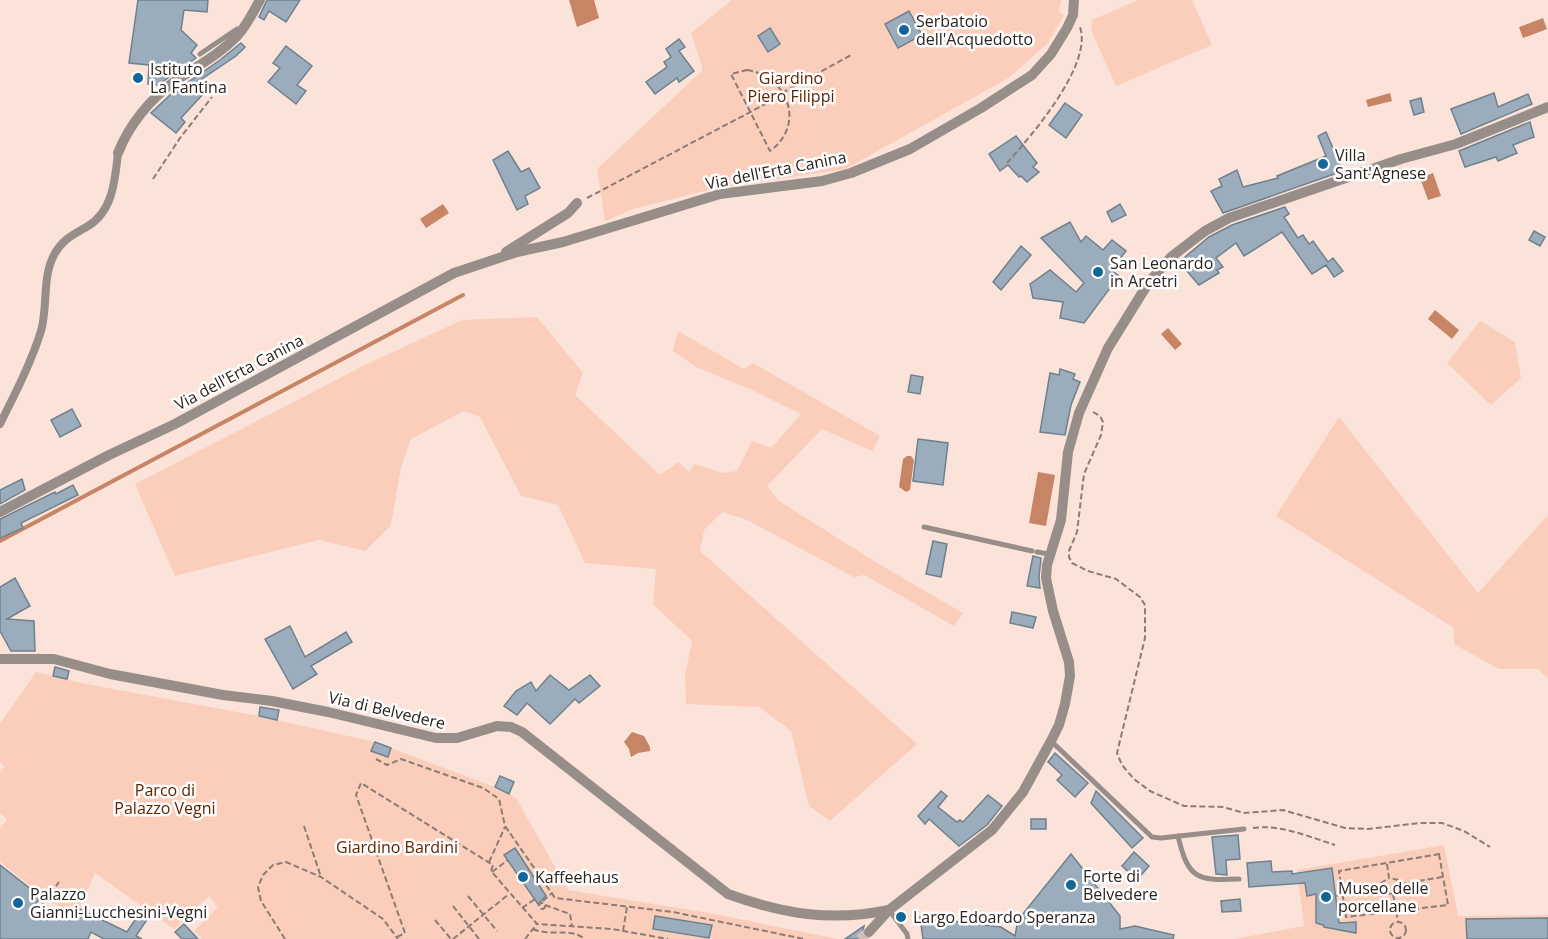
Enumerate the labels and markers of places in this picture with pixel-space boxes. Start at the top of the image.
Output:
place label: Serbatoio dell'Acquedotto [916,10,1033,50]
marker: Serbatoio dell'Acquedotto [897,23,911,37]
place label: Istituto La Fantina [150,58,227,98]
marker: Istituto La Fantina [131,71,145,85]
place label: Villa Sant'Agnese [1335,144,1426,184]
marker: Villa Sant'Agnese [1316,157,1330,171]
place label: San Leonardo in Arcetri [1110,252,1213,292]
marker: San Leonardo in Arcetri [1091,265,1105,279]
place label: Forte di Belvedere [1083,865,1158,905]
place label: Kaffeehaus [535,866,619,888]
marker: Kaffeehaus [516,870,530,884]
place label: Museo delle porcellane [1338,877,1428,917]
marker: Forte di Belvedere [1064,878,1078,892]
place label: Palazzo Gianni-Lucchesini-Vegni [30,883,207,923]
marker: Museo delle porcellane [1319,890,1333,904]
marker: Palazzo Gianni-Lucchesini-Vegni [11,896,25,910]
place label: Largo Edoardo Speranza [913,906,1096,928]
marker: Largo Edoardo Speranza [894,910,908,924]

